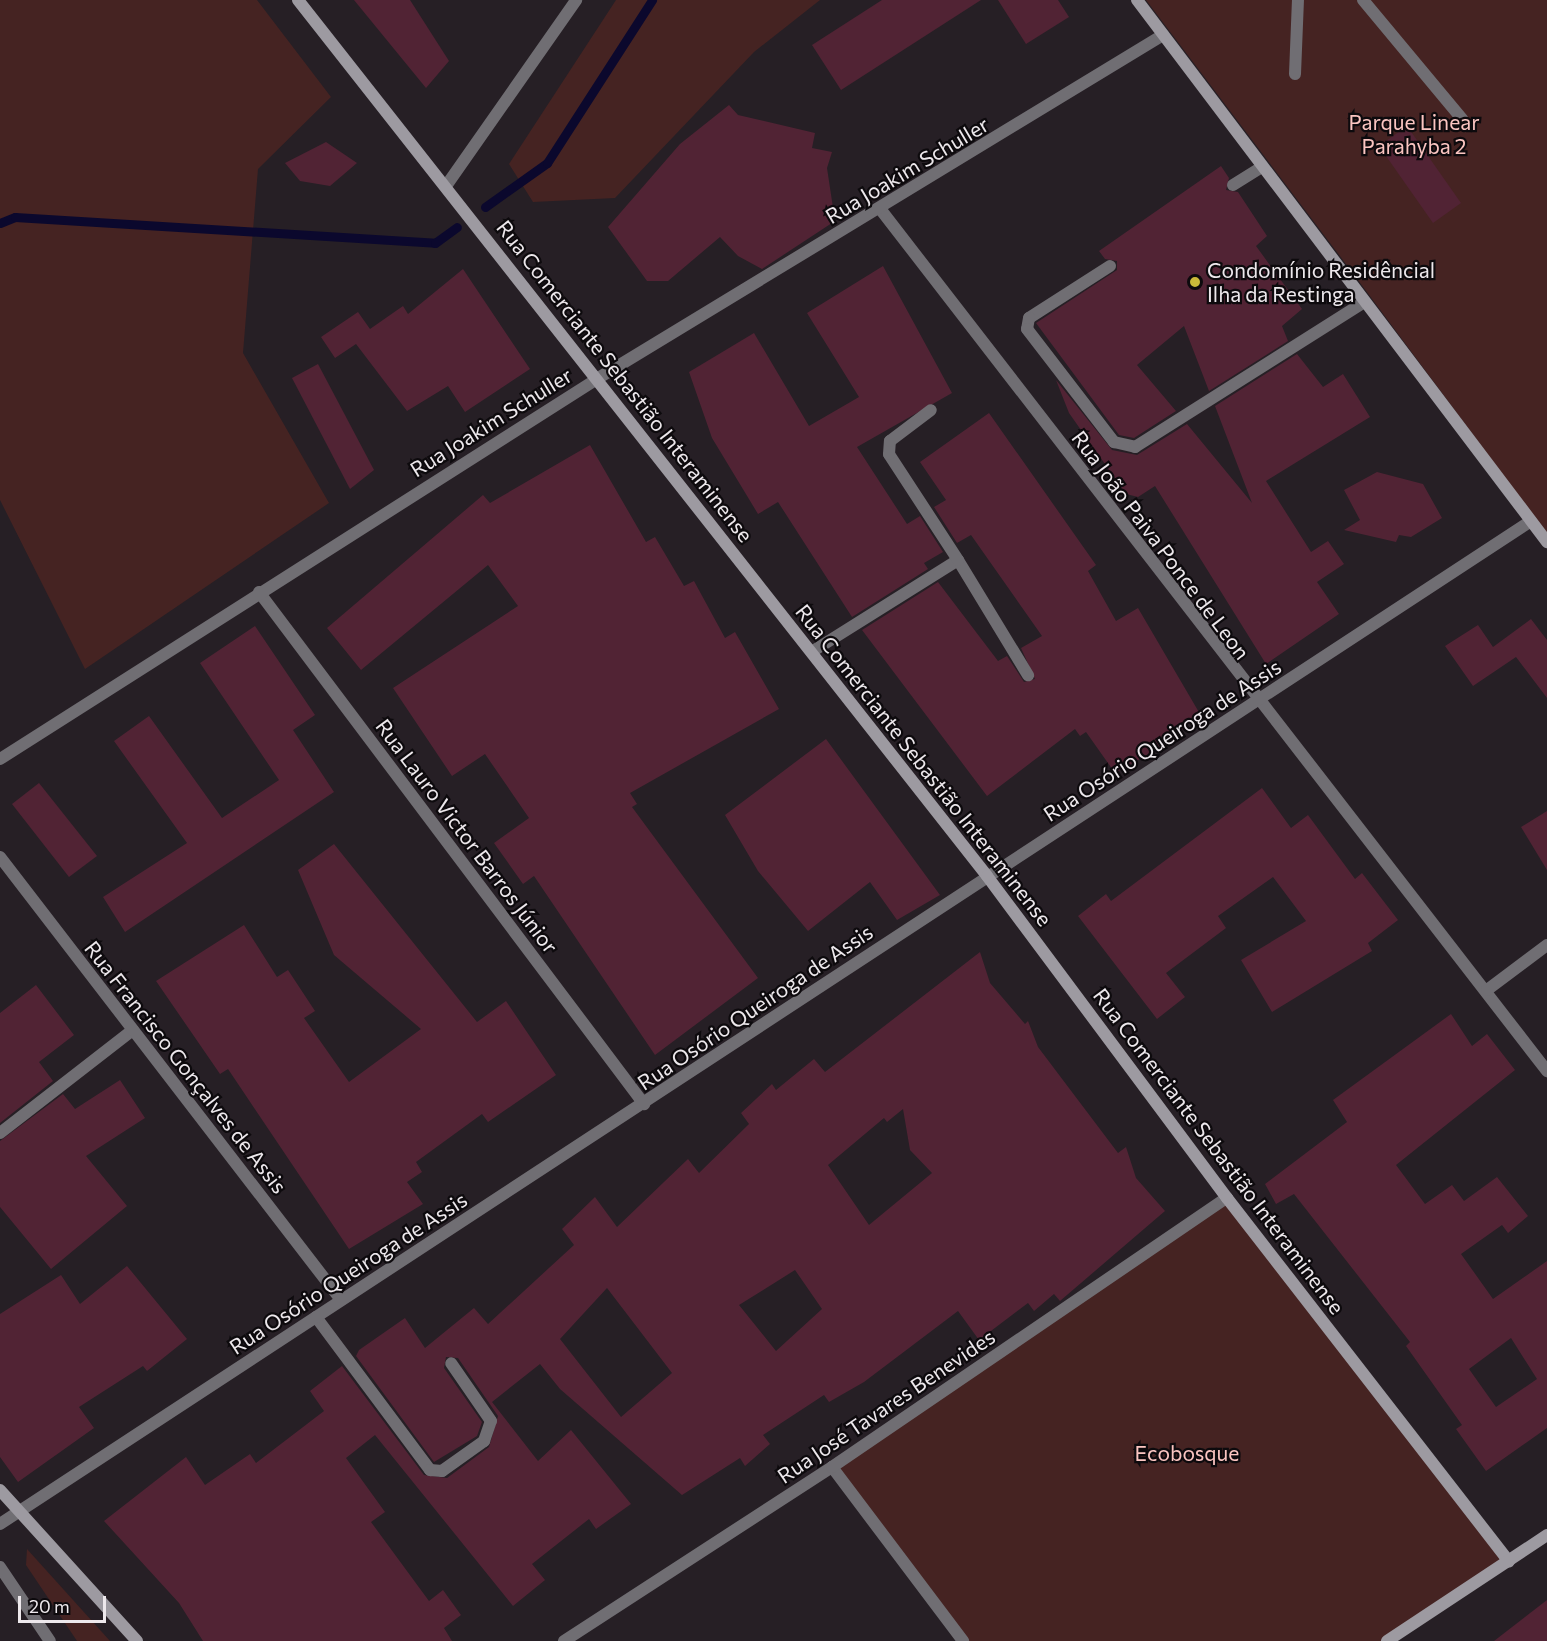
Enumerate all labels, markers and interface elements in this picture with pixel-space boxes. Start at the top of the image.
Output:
park label: Parque Linear Parahyba 2 [1348,109,1480,159]
street label: Rua Joakim Schuller [821,111,993,229]
street label: Rua Comerciante Sebastião Interaminense [492,215,758,547]
place label: Condomínio Residêncial Ilha da Restinga [1207,257,1435,307]
marker: Condomínio Residêncial Ilha da Restinga [1188,275,1202,289]
street label: Rua Joakim Schuller [405,362,577,482]
street label: Rua João Paiva Ponce de Leon [1067,426,1255,664]
street label: Rua Comerciante Sebastião Interaminense [791,599,1057,931]
street label: Rua Osório Queiroga de Assis [1038,654,1286,826]
street label: Rua Lauro Victor Barros Júnior [371,714,563,958]
street label: Rua Osório Queiroga de Assis [633,919,877,1095]
street label: Rua Francisco Gonçalves de Assis [80,936,292,1198]
street label: Rua Comerciante Sebastião Interaminense [1088,983,1350,1319]
street label: Rua Osório Queiroga de Assis [224,1187,472,1359]
street label: Rua José Tavares Benevides [772,1324,1000,1488]
park label: Ecobosque [1135,1440,1239,1466]
scale bar [21,1584,110,1622]
text: 20 m [29,1595,70,1617]

